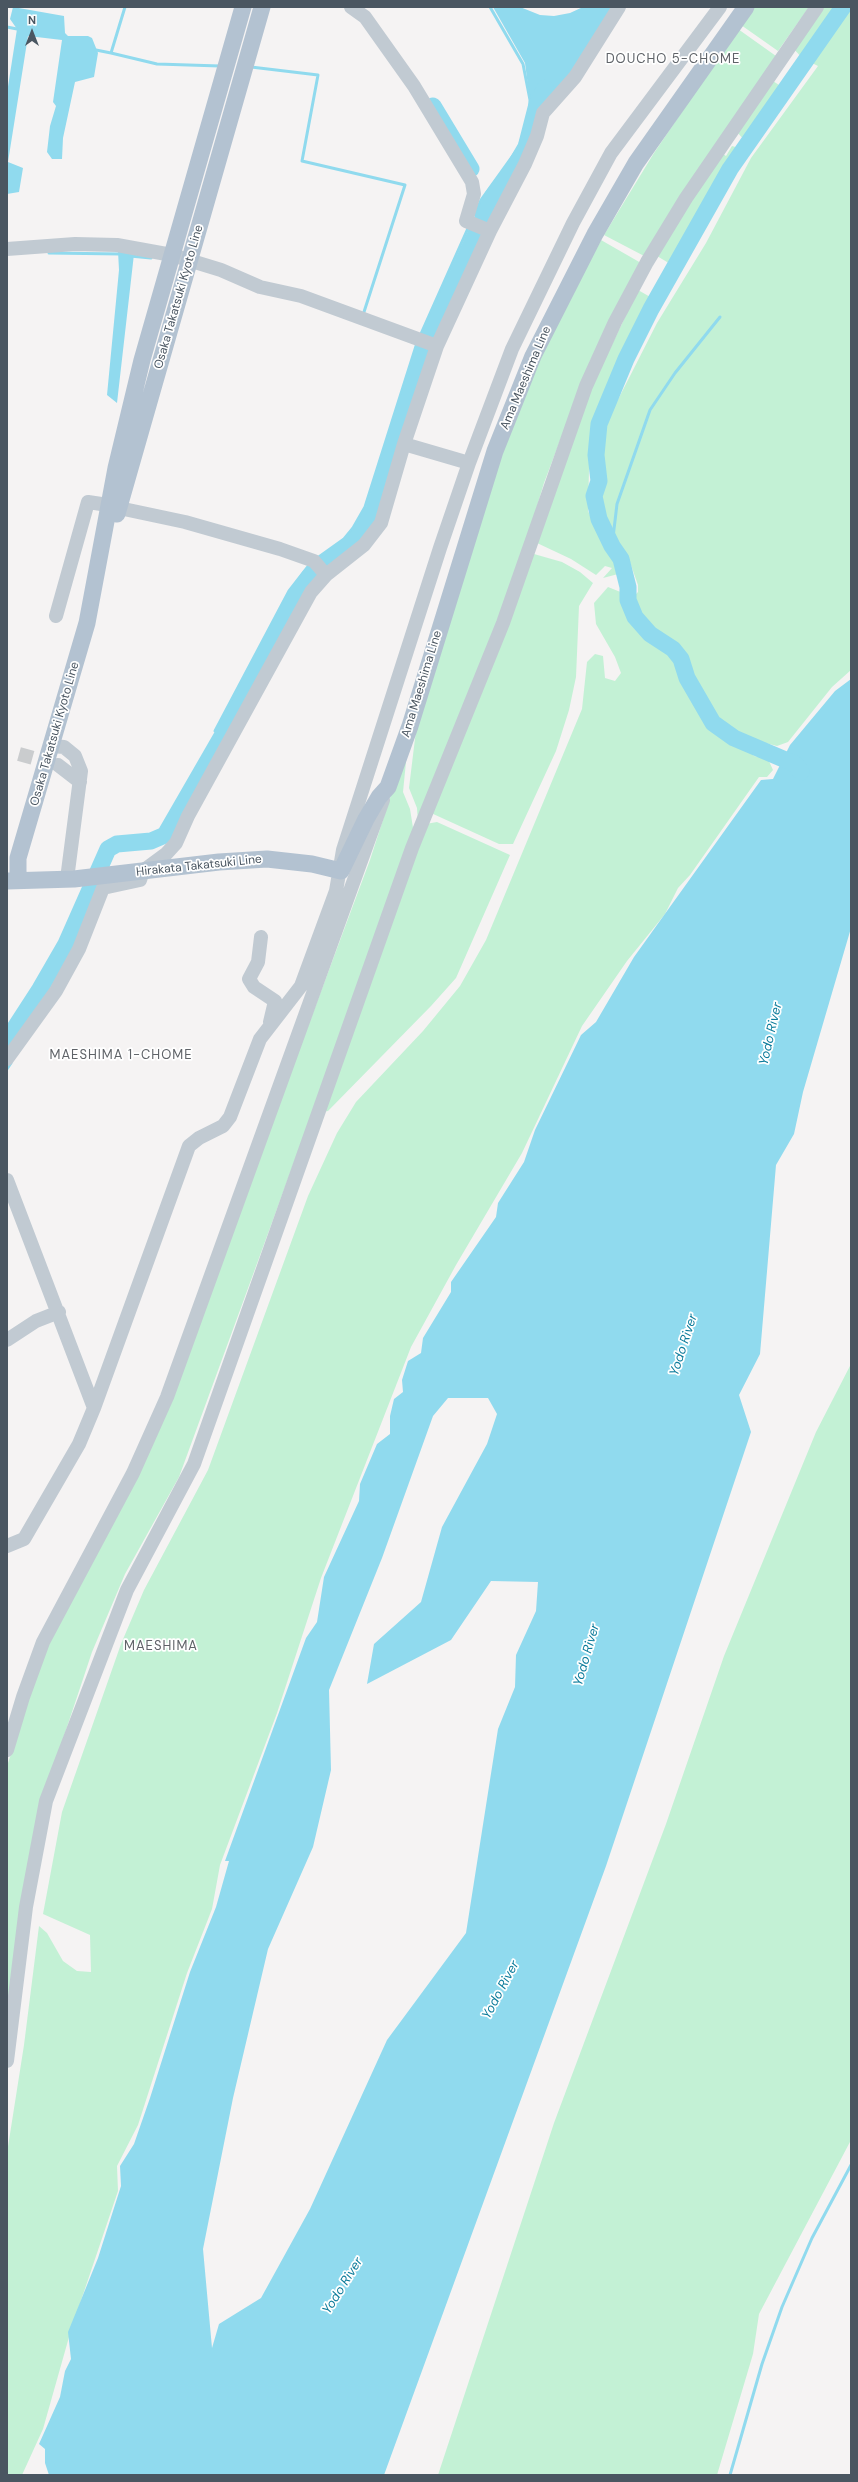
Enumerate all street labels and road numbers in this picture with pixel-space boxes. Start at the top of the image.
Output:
street label: Osaka Takatsuki Kyoto Line [152,223,206,371]
street label: Ama Maeshima Line [498,324,554,432]
street label: Ama Maeshima Line [399,629,445,739]
street label: Osaka Takatsuki Kyoto Line [28,660,82,808]
street label: Hirakata Takatsuki Line [136,852,262,880]

